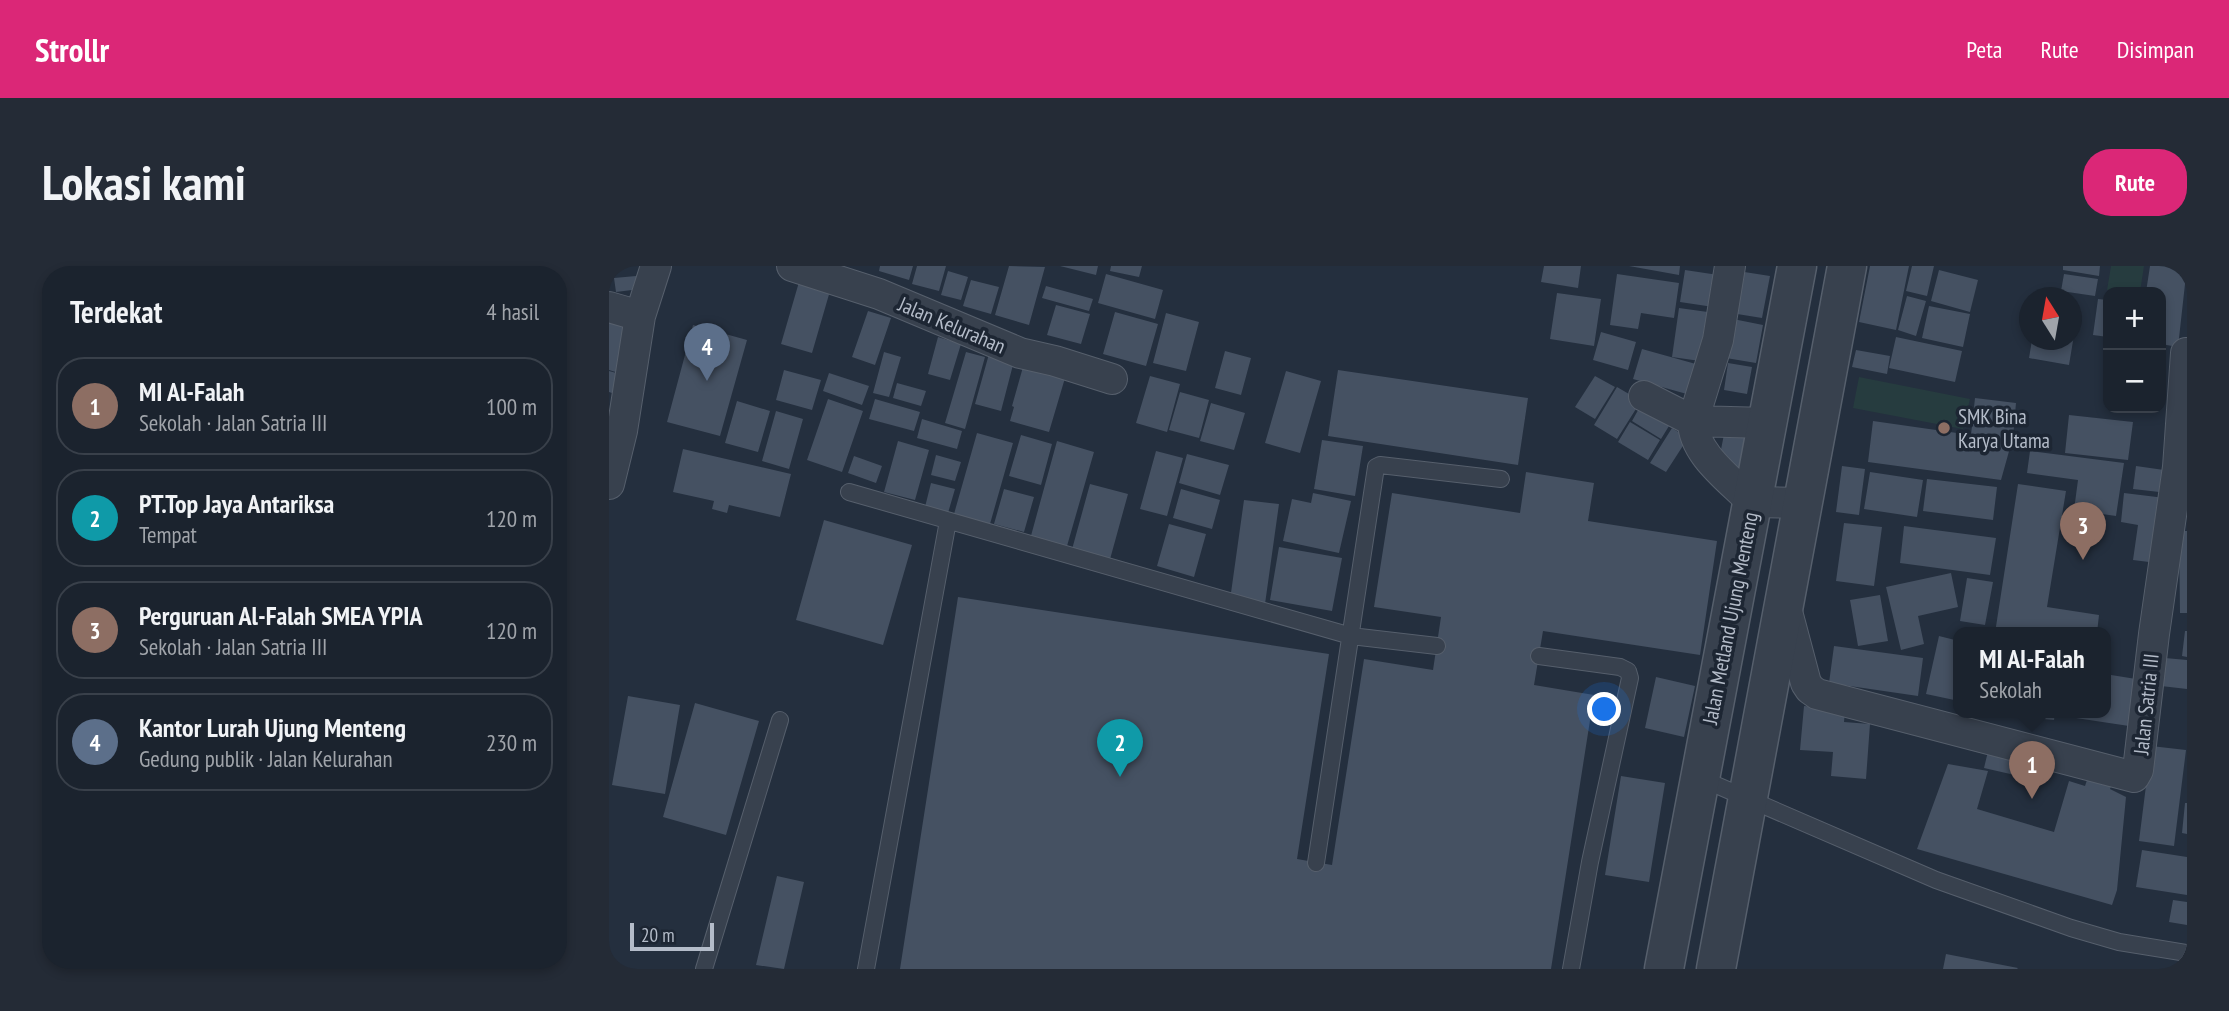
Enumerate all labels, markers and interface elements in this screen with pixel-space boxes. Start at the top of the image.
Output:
text: Strollr [35,28,109,71]
text: Peta [1966,34,2002,65]
text: Rute [2040,34,2079,65]
text: Disimpan [2117,34,2194,65]
button: Rute [2083,149,2187,216]
text: Lokasi kami [42,150,246,214]
north arrow [2019,287,2082,350]
map controls [2103,287,2166,413]
button: + [2103,287,2166,350]
street label: Jalan Kelurahan [893,290,1010,360]
text: Terdekat [70,292,162,331]
text: 4 hasil [486,297,539,326]
pin: 4 [684,323,730,381]
button: − [2103,350,2166,413]
text: MI Al-Falah [139,375,244,408]
text: 1 [90,392,101,421]
text: 100 m [486,392,537,421]
place label: SMK Bina Karya Utama [1958,403,2050,454]
text: Sekolah · Jalan Satria III [139,408,327,437]
marker: SMK Bina Karya Utama [1936,420,1952,436]
text: PT.Top Jaya Antariksa [139,487,334,520]
pin: 3 [2060,502,2106,560]
text: 2 [90,504,101,533]
text: 120 m [486,504,537,533]
street label: Jalan Metland Ujung Menteng [1696,510,1764,727]
text: Tempat [139,520,197,549]
text: Perguruan Al-Falah SMEA YPIA [139,599,422,632]
text: 3 [90,616,101,645]
text: 120 m [486,616,537,645]
popup [1953,627,2111,718]
text: Sekolah · Jalan Satria III [139,632,327,661]
text: MI Al-Falah [1979,642,2085,675]
street label: Jalan Satria III [2127,652,2165,757]
text: Sekolah [1979,675,2042,704]
your location [1587,692,1621,726]
text: Kantor Lurah Ujung Menteng [139,711,406,744]
pin: 2 [1097,719,1143,777]
text: 4 [90,728,101,757]
text: 230 m [486,728,537,757]
pin: 1 [2009,741,2055,799]
text: Gedung publik · Jalan Kelurahan [139,744,392,773]
scale bar [630,920,714,952]
text: 20 m [641,923,675,947]

